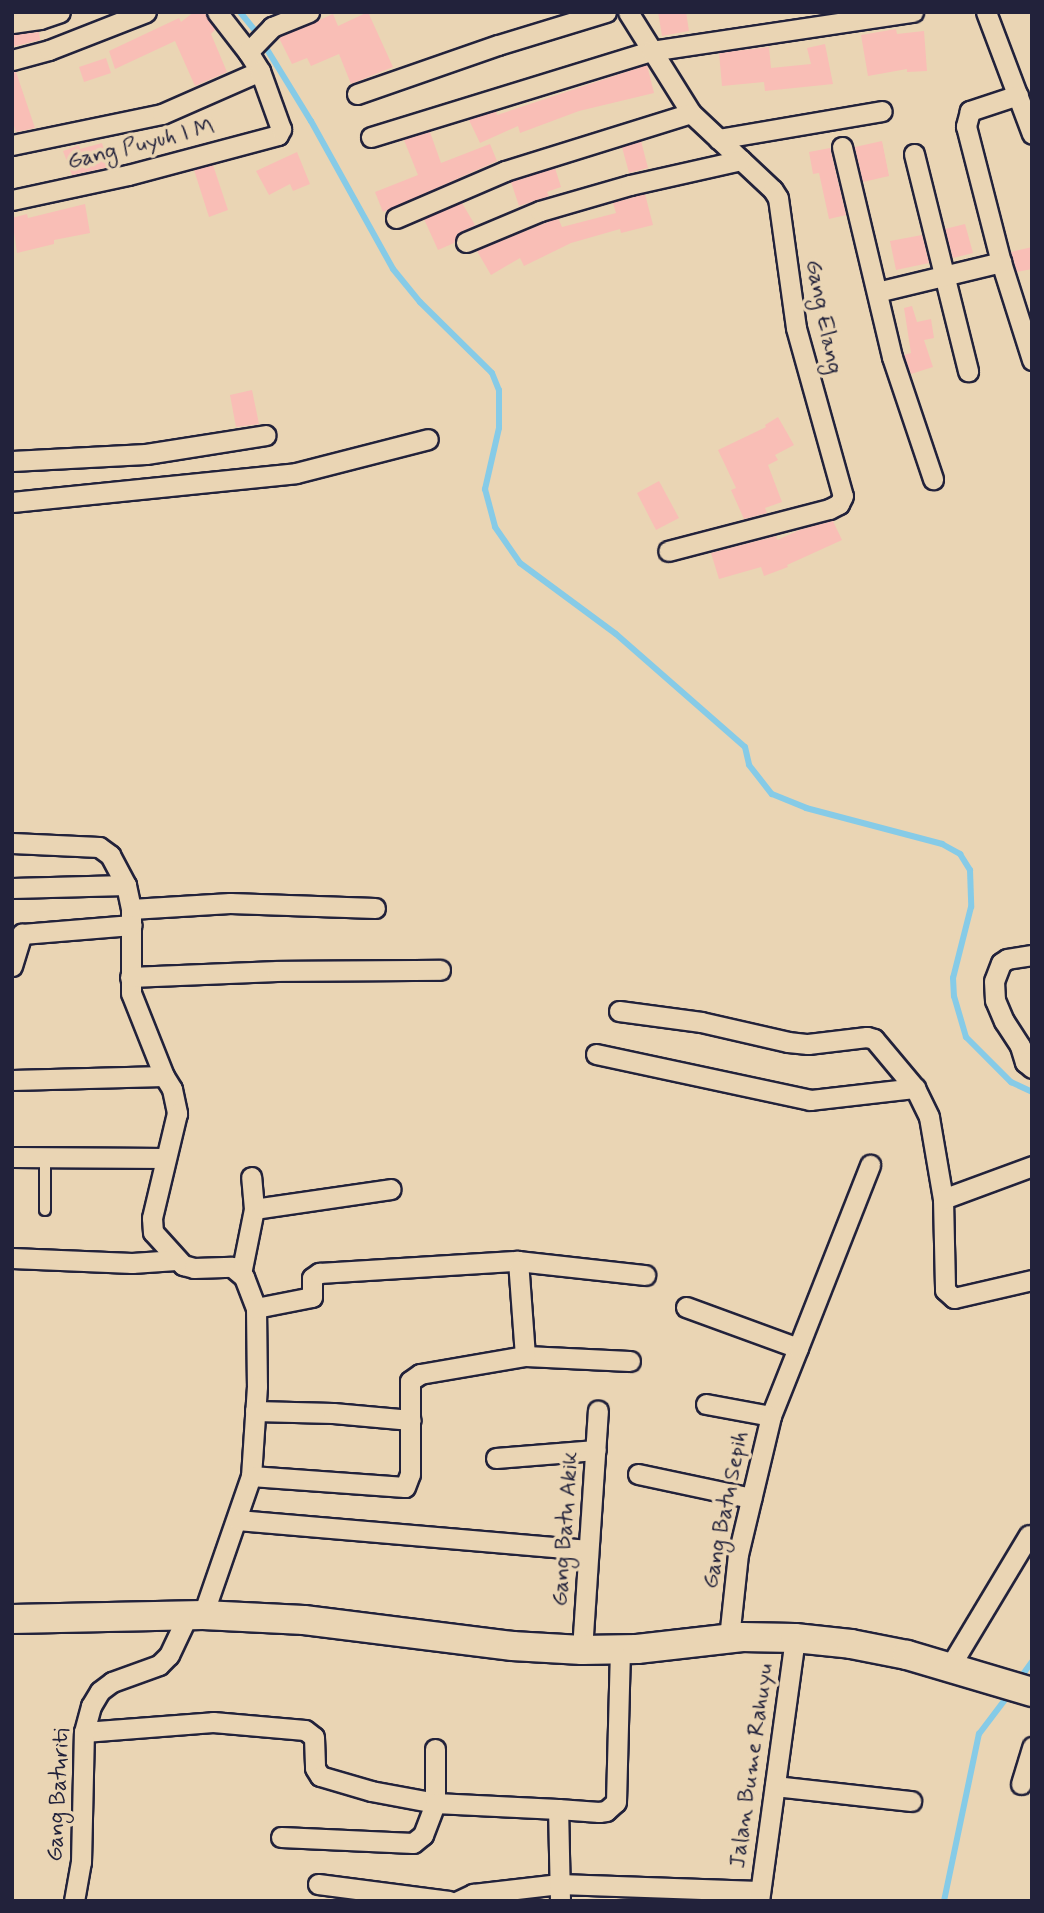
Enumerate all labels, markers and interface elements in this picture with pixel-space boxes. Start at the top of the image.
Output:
street label: Gang Puyuh I M [62,113,220,177]
street label: Gang Elang [799,260,847,374]
street label: Gang Batu Sepih [697,1429,755,1591]
street label: Gang Batu Akik [547,1451,585,1607]
street label: Jalan Bume Rahuyu [725,1666,779,1866]
street label: Gang Baturiti [42,1727,76,1863]

